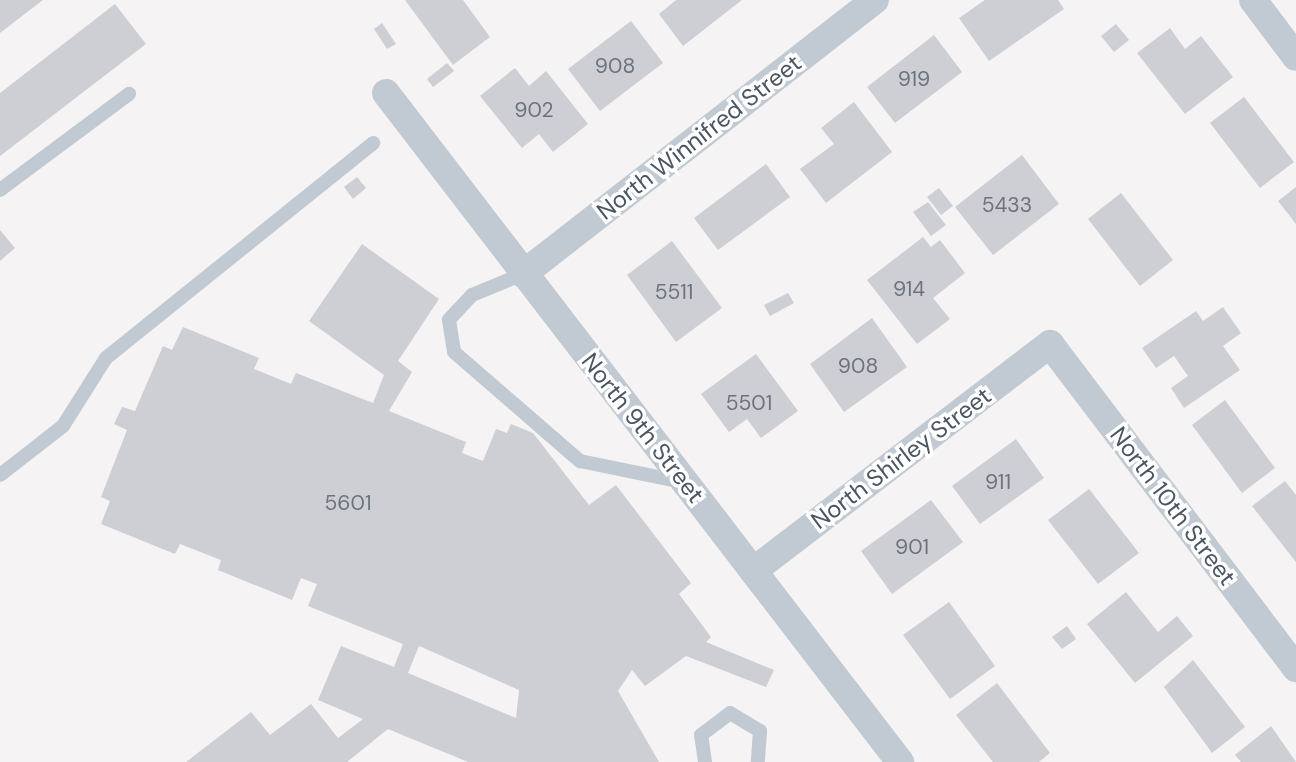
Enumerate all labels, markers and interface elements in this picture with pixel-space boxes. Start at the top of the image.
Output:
street label: North Winnifred Street [591,48,807,226]
house number: 908 [595,53,635,79]
house number: 919 [898,66,930,92]
house number: 902 [514,97,554,123]
house number: 5433 [982,192,1032,218]
house number: 914 [893,276,925,302]
house number: 5511 [655,279,693,305]
street label: North 9th Street [576,347,710,509]
house number: 908 [838,353,878,379]
street label: North Shirley Street [805,381,997,535]
house number: 5501 [726,390,772,416]
street label: North 10th Street [1104,421,1242,591]
house number: 911 [985,469,1011,495]
house number: 5601 [325,490,371,516]
house number: 901 [895,534,929,560]

